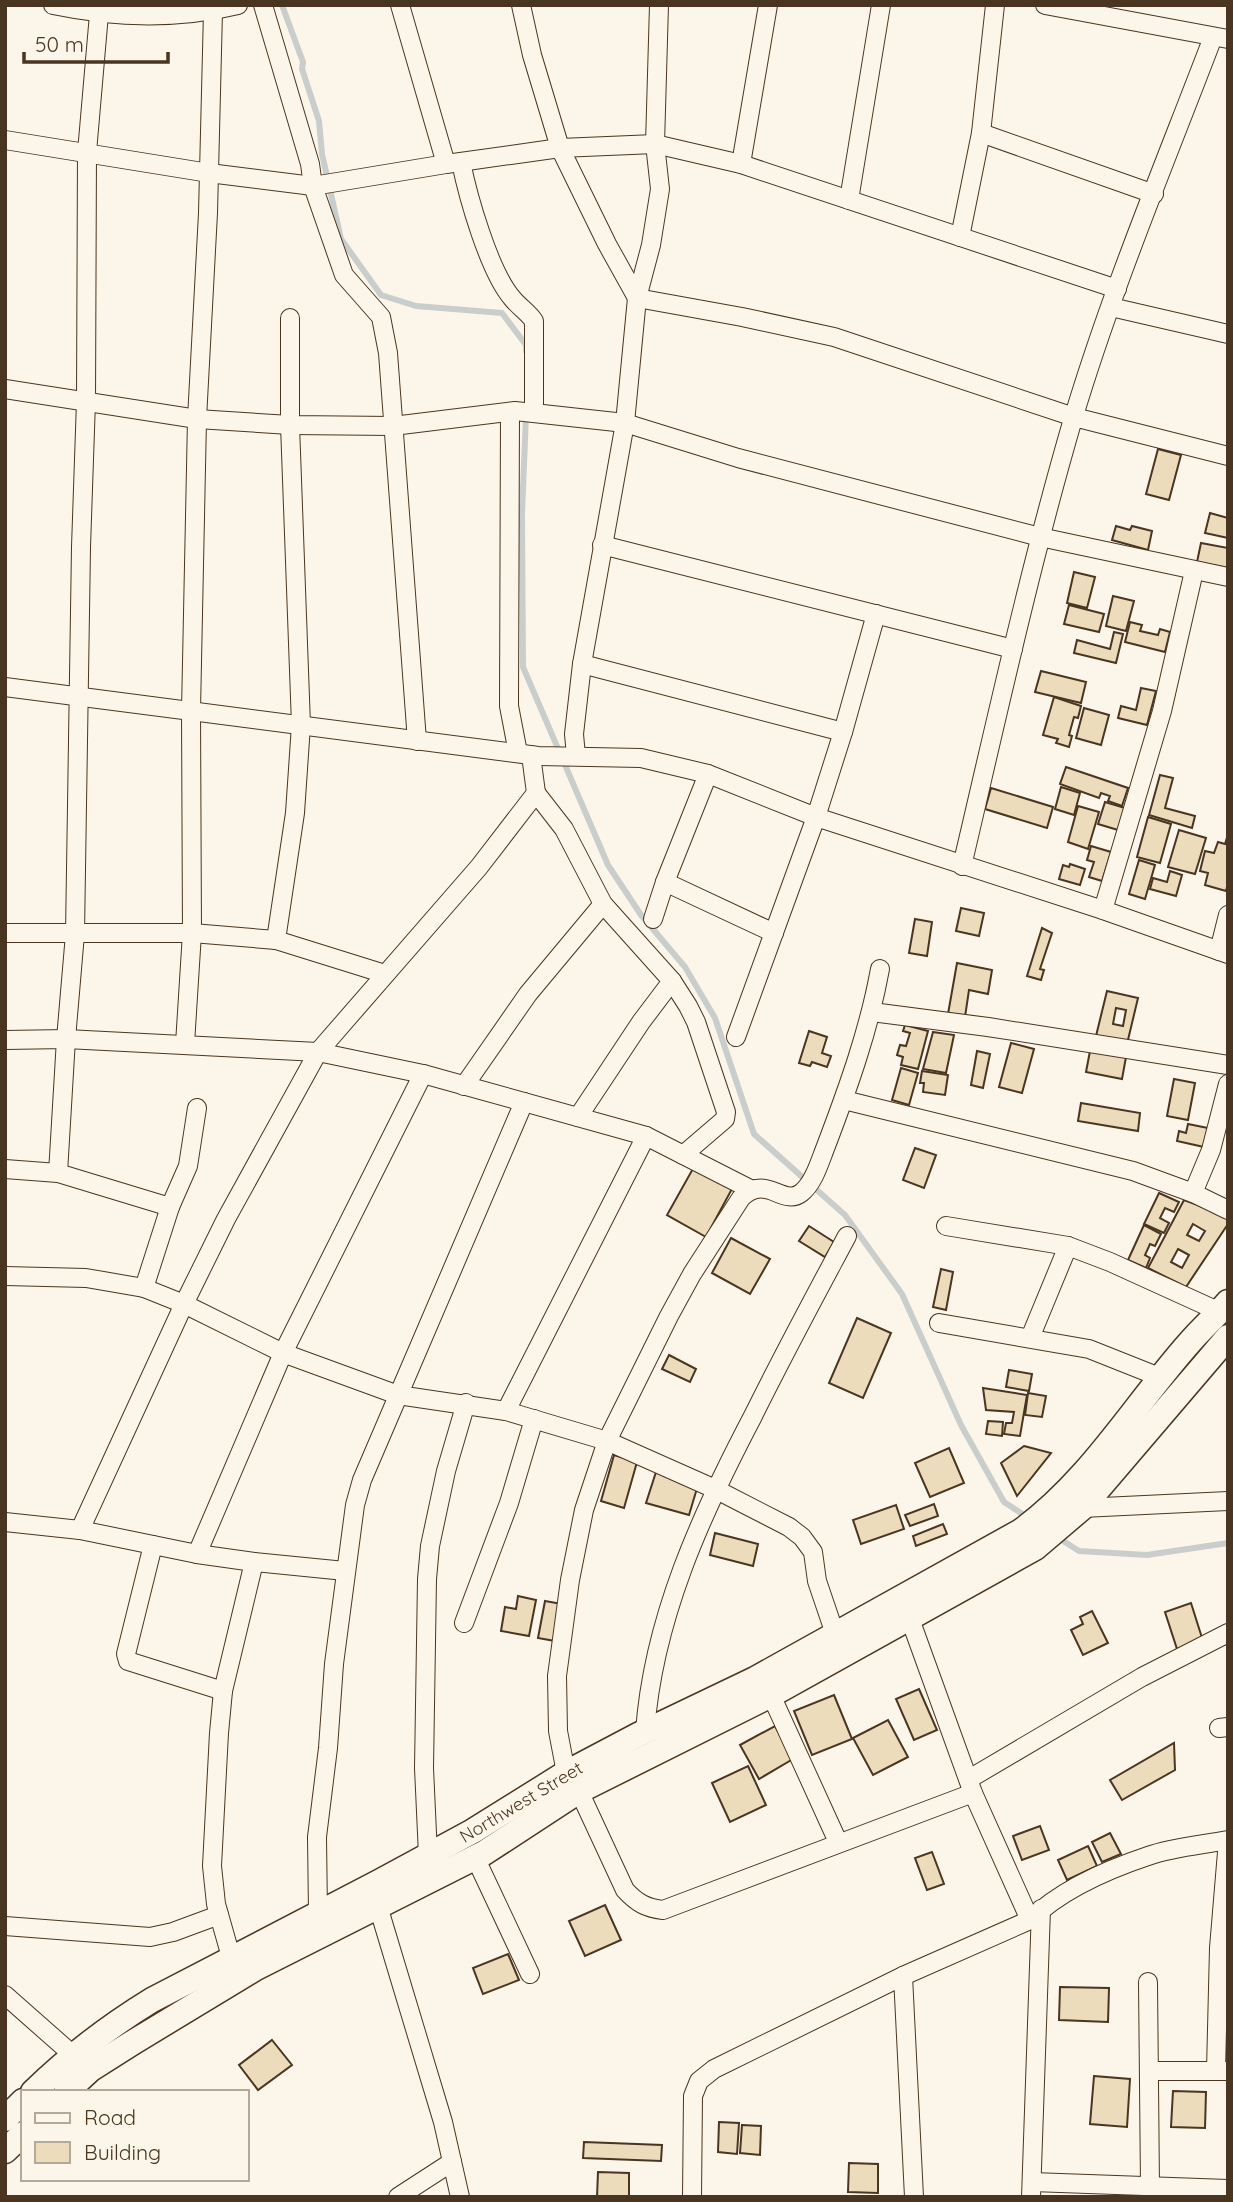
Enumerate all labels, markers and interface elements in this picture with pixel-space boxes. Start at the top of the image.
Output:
scale bar [24,21,168,65]
text: 50 m [35,31,84,57]
street label: Northwest Street [455,1756,587,1848]
legend [21,2090,248,2181]
text: Road [84,2104,136,2130]
text: Building [84,2139,161,2165]

